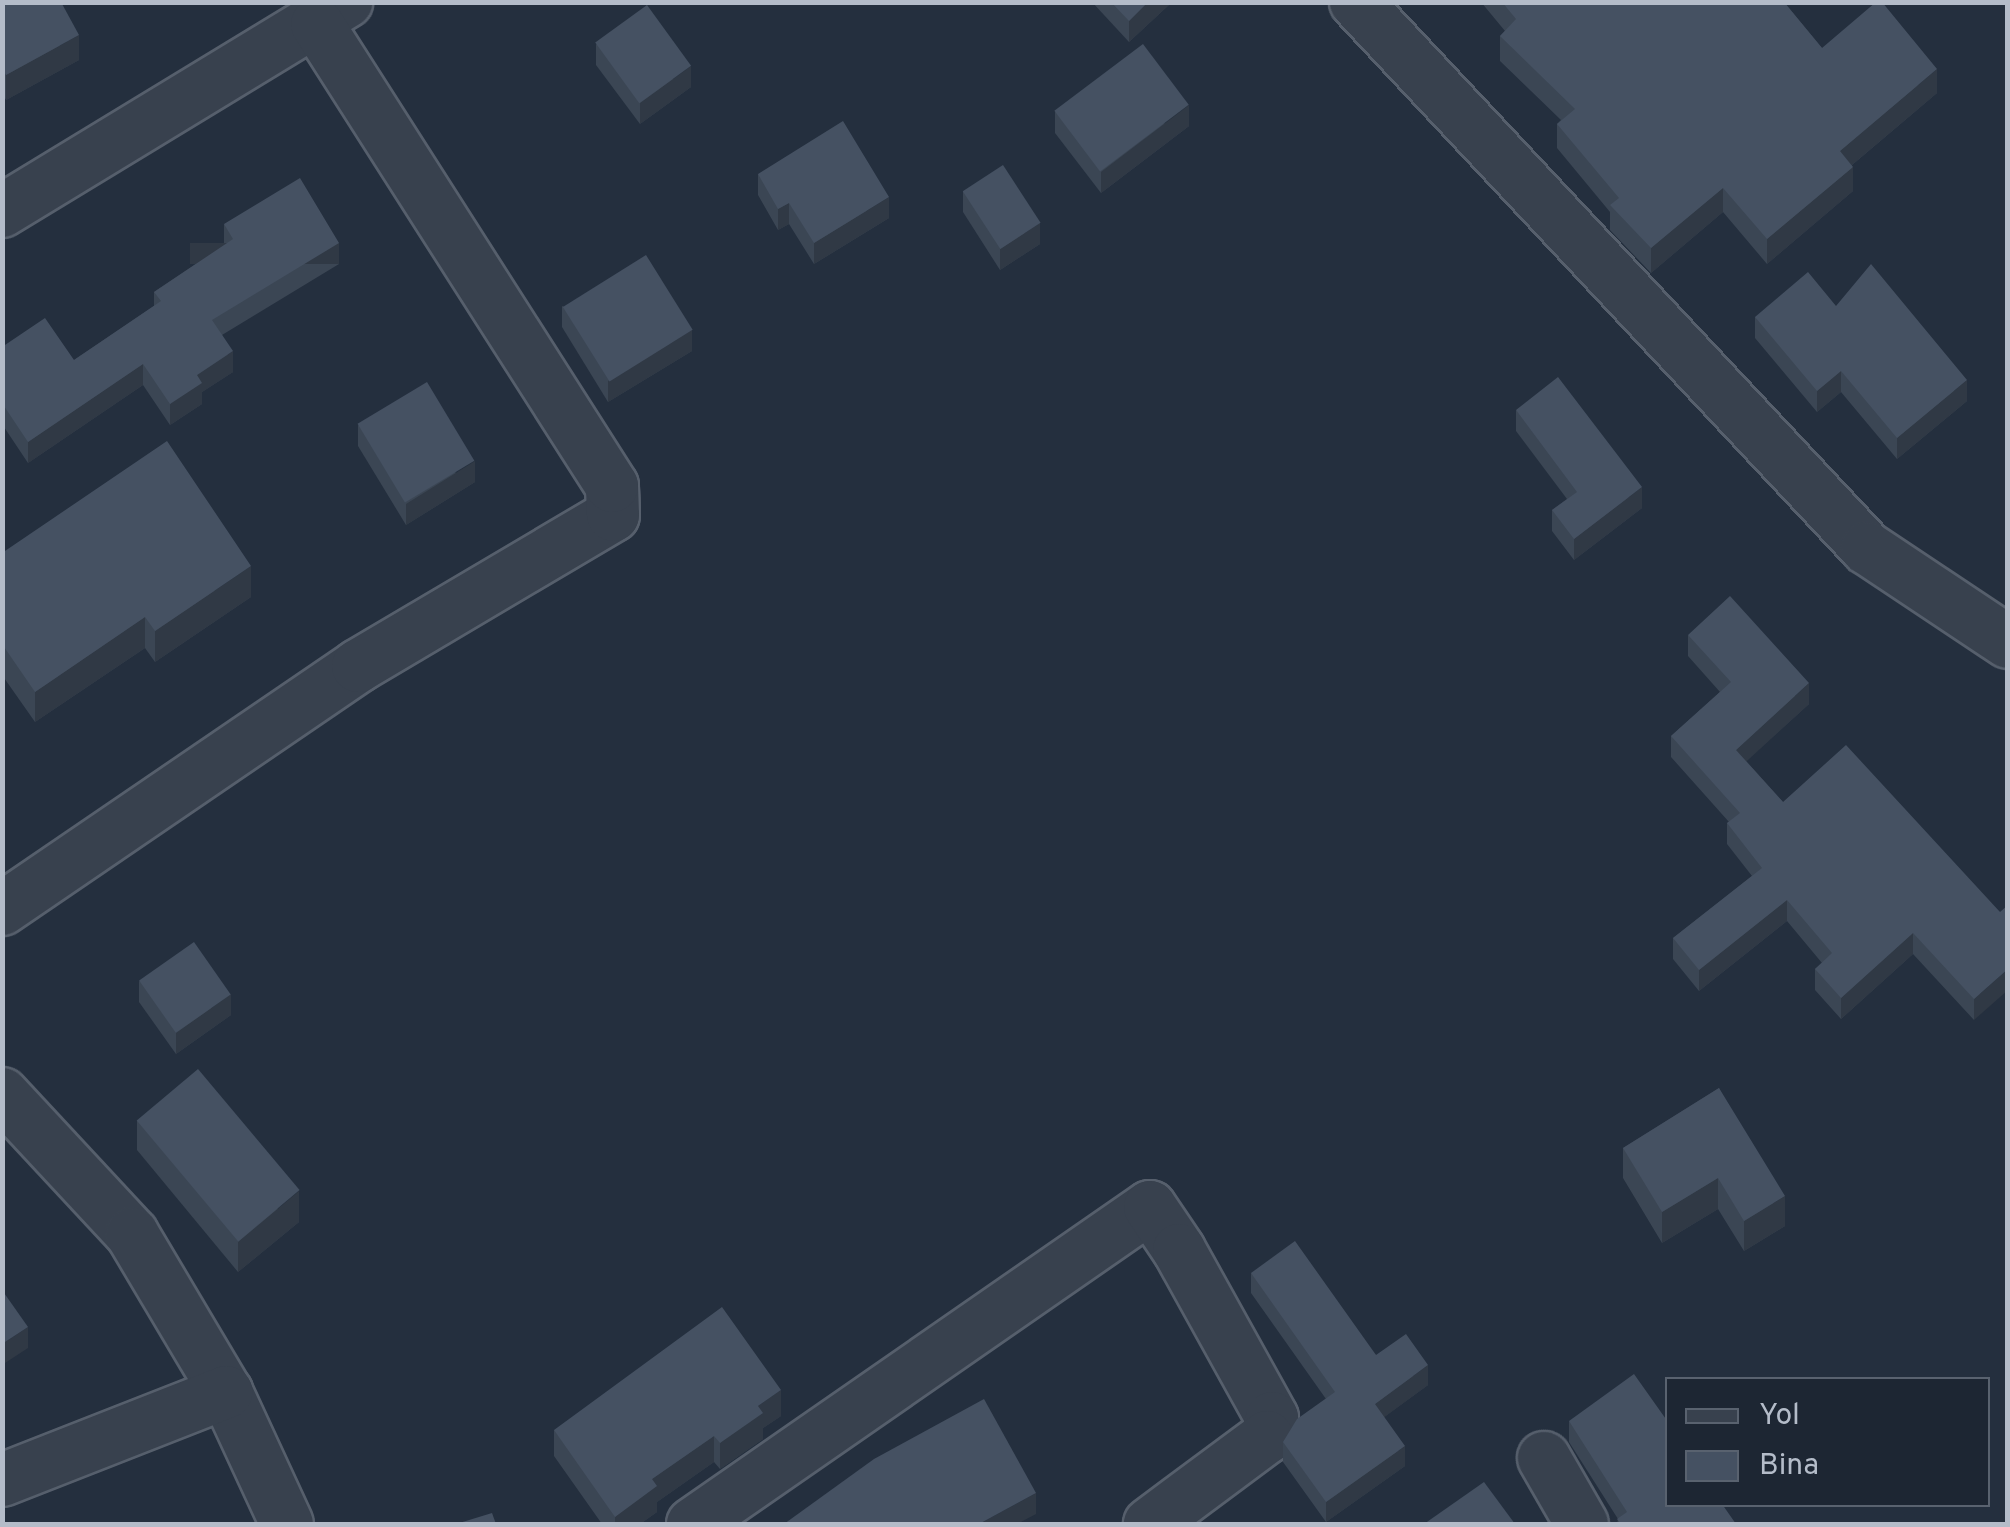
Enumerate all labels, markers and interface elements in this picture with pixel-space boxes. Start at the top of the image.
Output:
legend [1665,1377,1990,1507]
text: Yol [1759,1398,1800,1435]
text: Bina [1759,1448,1819,1485]

